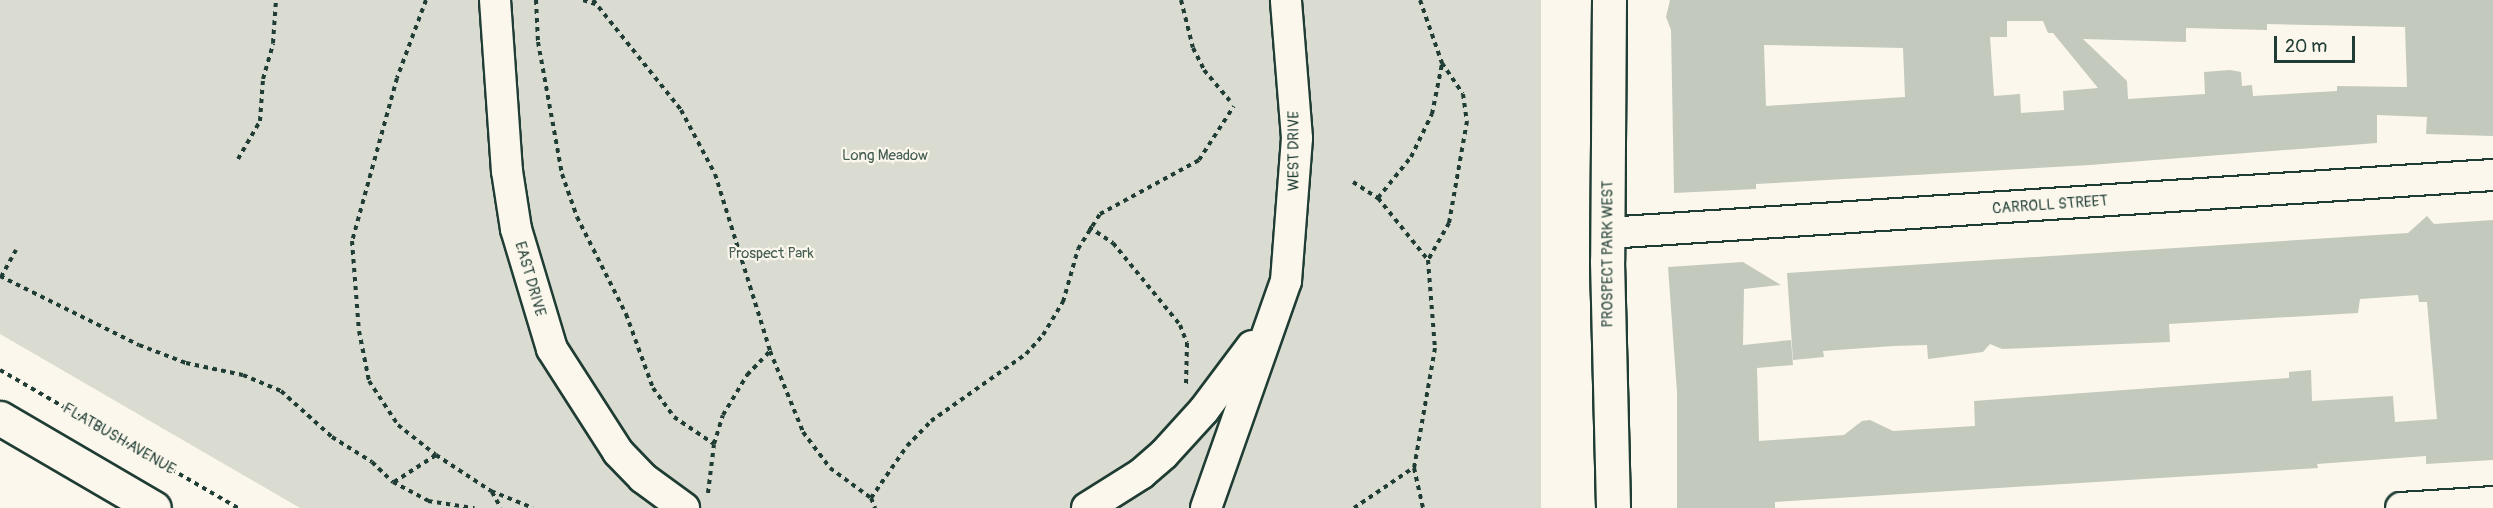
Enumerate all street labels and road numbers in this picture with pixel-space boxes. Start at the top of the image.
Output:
street label: WEST DRIVE [1285,111,1303,191]
street label: PROSPECT PARK WEST [1599,180,1617,328]
street label: CARROLL STREET [1992,192,2108,218]
street label: EAST DRIVE [511,240,549,318]
street label: FLATBUSH AVENUE [60,399,178,479]

